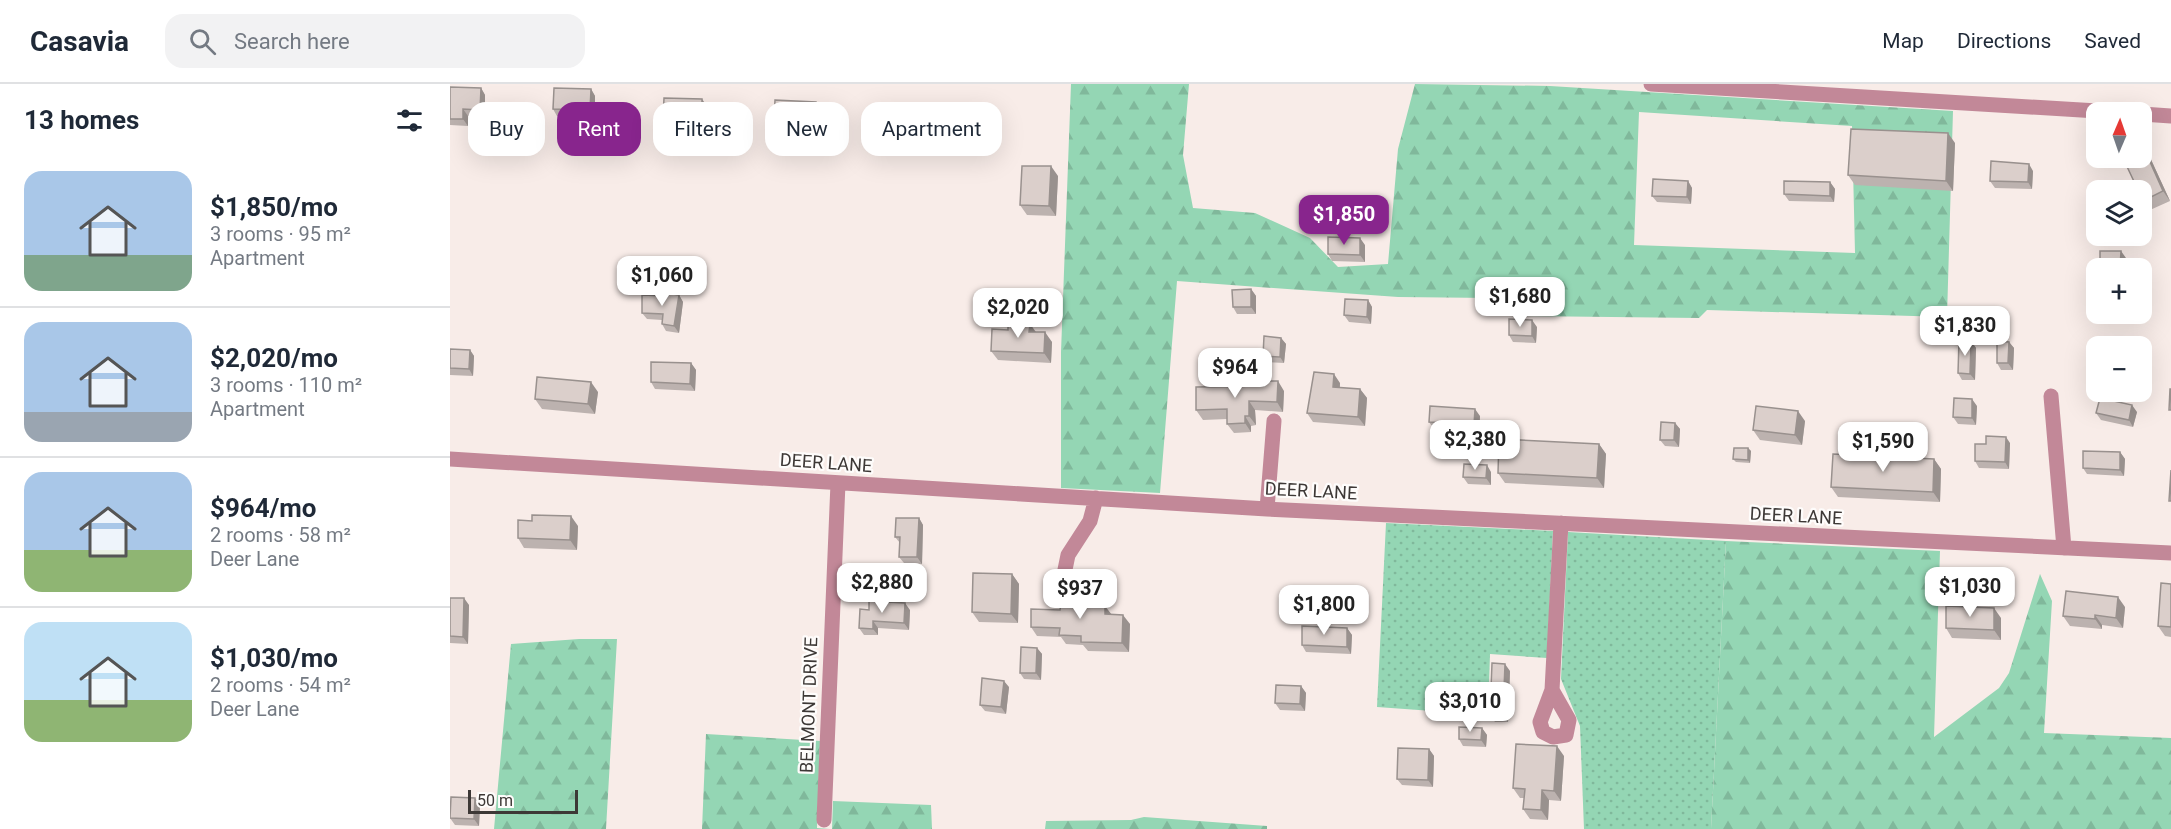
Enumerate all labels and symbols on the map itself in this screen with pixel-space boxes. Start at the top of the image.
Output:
north arrow [2086,102,2152,168]
pin: $1,850 [1295,195,1393,246]
pin: $1,060 [613,256,711,307]
pin: $1,680 [1471,277,1569,328]
pin: $2,020 [969,288,1067,339]
pin: $1,830 [1916,306,2014,357]
pin: $964 [1199,348,1271,399]
pin: $2,380 [1426,420,1524,471]
pin: $1,590 [1834,422,1932,473]
street label: DEER LANE [779,449,873,476]
street label: DEER LANE [1264,478,1358,503]
street label: DEER LANE [1749,503,1843,528]
pin: $2,880 [833,563,931,614]
pin: $1,030 [1921,567,2019,618]
pin: $937 [1044,569,1116,620]
pin: $1,800 [1275,585,1373,636]
street label: BELMONT DRIVE [796,637,821,773]
pin: $3,010 [1421,682,1519,733]
scale bar [468,787,578,814]

